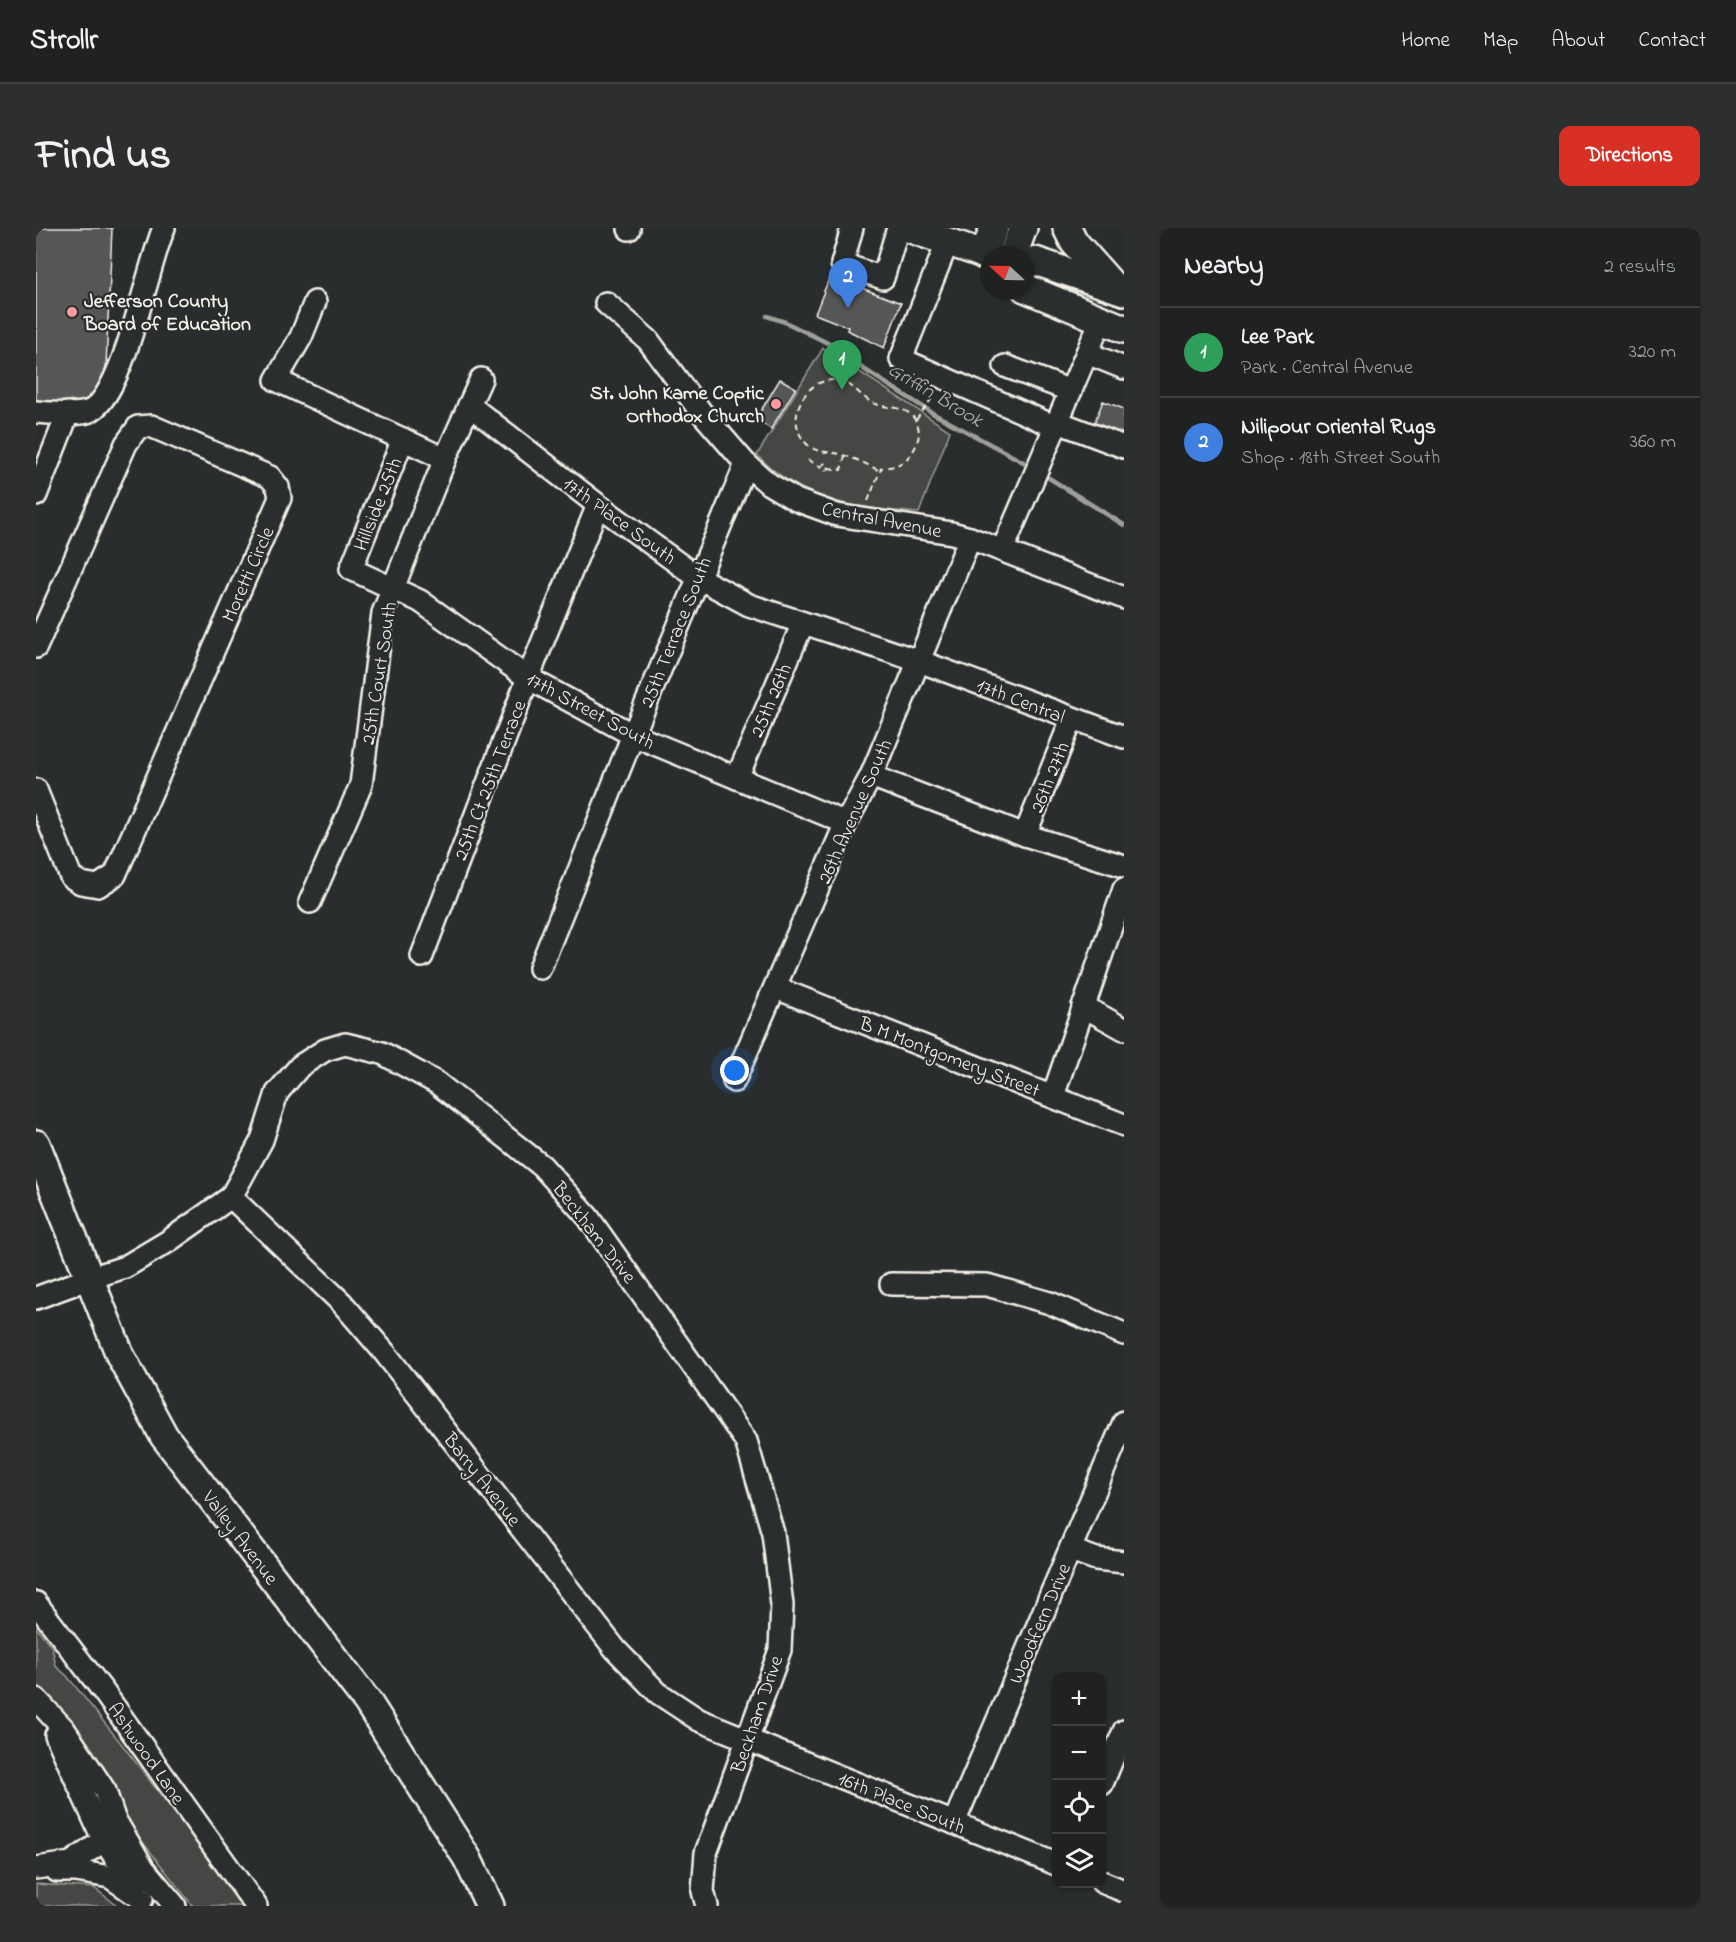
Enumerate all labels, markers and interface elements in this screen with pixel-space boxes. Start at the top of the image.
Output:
text: Strollr [30,21,98,62]
text: Home [1401,26,1450,56]
text: Map [1483,26,1518,56]
text: About [1551,26,1605,56]
text: Contact [1638,26,1706,56]
text: Find us [36,126,171,187]
button: Directions [1559,126,1700,186]
north arrow [980,246,1034,300]
text: Nearby [1184,248,1263,286]
text: 2 results [1604,253,1676,282]
pin: 2 [828,259,868,308]
place label: Jefferson County Board of Education [83,288,251,340]
marker: Jefferson County Board of Education [65,305,79,319]
text: Lee Park [1241,322,1314,354]
text: 1 [1200,338,1207,367]
text: 320 m [1629,338,1676,367]
pin: 1 [822,340,862,390]
text: Park · Central Avenue [1241,354,1413,383]
water label: Griffin Brook [882,355,989,436]
place label: St. John Kame Coptic Orthodox Church [590,380,765,432]
marker: St. John Kame Coptic Orthodox Church [769,397,783,411]
text: Nilipour Oriental Rugs [1241,412,1436,444]
text: 2 [1199,428,1208,457]
text: 360 m [1630,428,1676,457]
text: Shop · 18th Street South [1241,444,1440,473]
street label: Hillside 25th [347,454,411,556]
street label: 17th Place South [556,471,681,573]
street label: Central Avenue [819,496,944,547]
street label: Moretti Circle [215,523,283,627]
street label: 25th Terrace South [634,553,721,712]
street label: 25th Court South [355,600,406,747]
street label: 25th 26th [744,660,801,742]
street label: 17th Street South [520,666,659,758]
street label: 17th Central [972,672,1069,732]
street label: 25th Ct 25th Terrace [447,697,535,865]
street label: 26th Avenue South [811,735,901,889]
street label: 26th 27th [1024,738,1079,818]
street label: B M Montgomery Street [853,1010,1044,1107]
your location [720,1056,749,1085]
street label: Beckham Drive [543,1176,642,1291]
street label: Barry Avenue [434,1426,527,1534]
street label: Valley Avenue [193,1484,284,1592]
street label: Woodfern Drive [1003,1559,1080,1689]
street label: Beckham Drive [724,1652,792,1778]
map controls [1052,1672,1106,1888]
button: + [1052,1672,1106,1726]
street label: Ashwood Lane [99,1697,191,1812]
button: − [1052,1726,1106,1780]
street label: 16th Place South [833,1766,969,1843]
button: locate [1052,1780,1106,1834]
button: layers [1052,1834,1106,1888]

